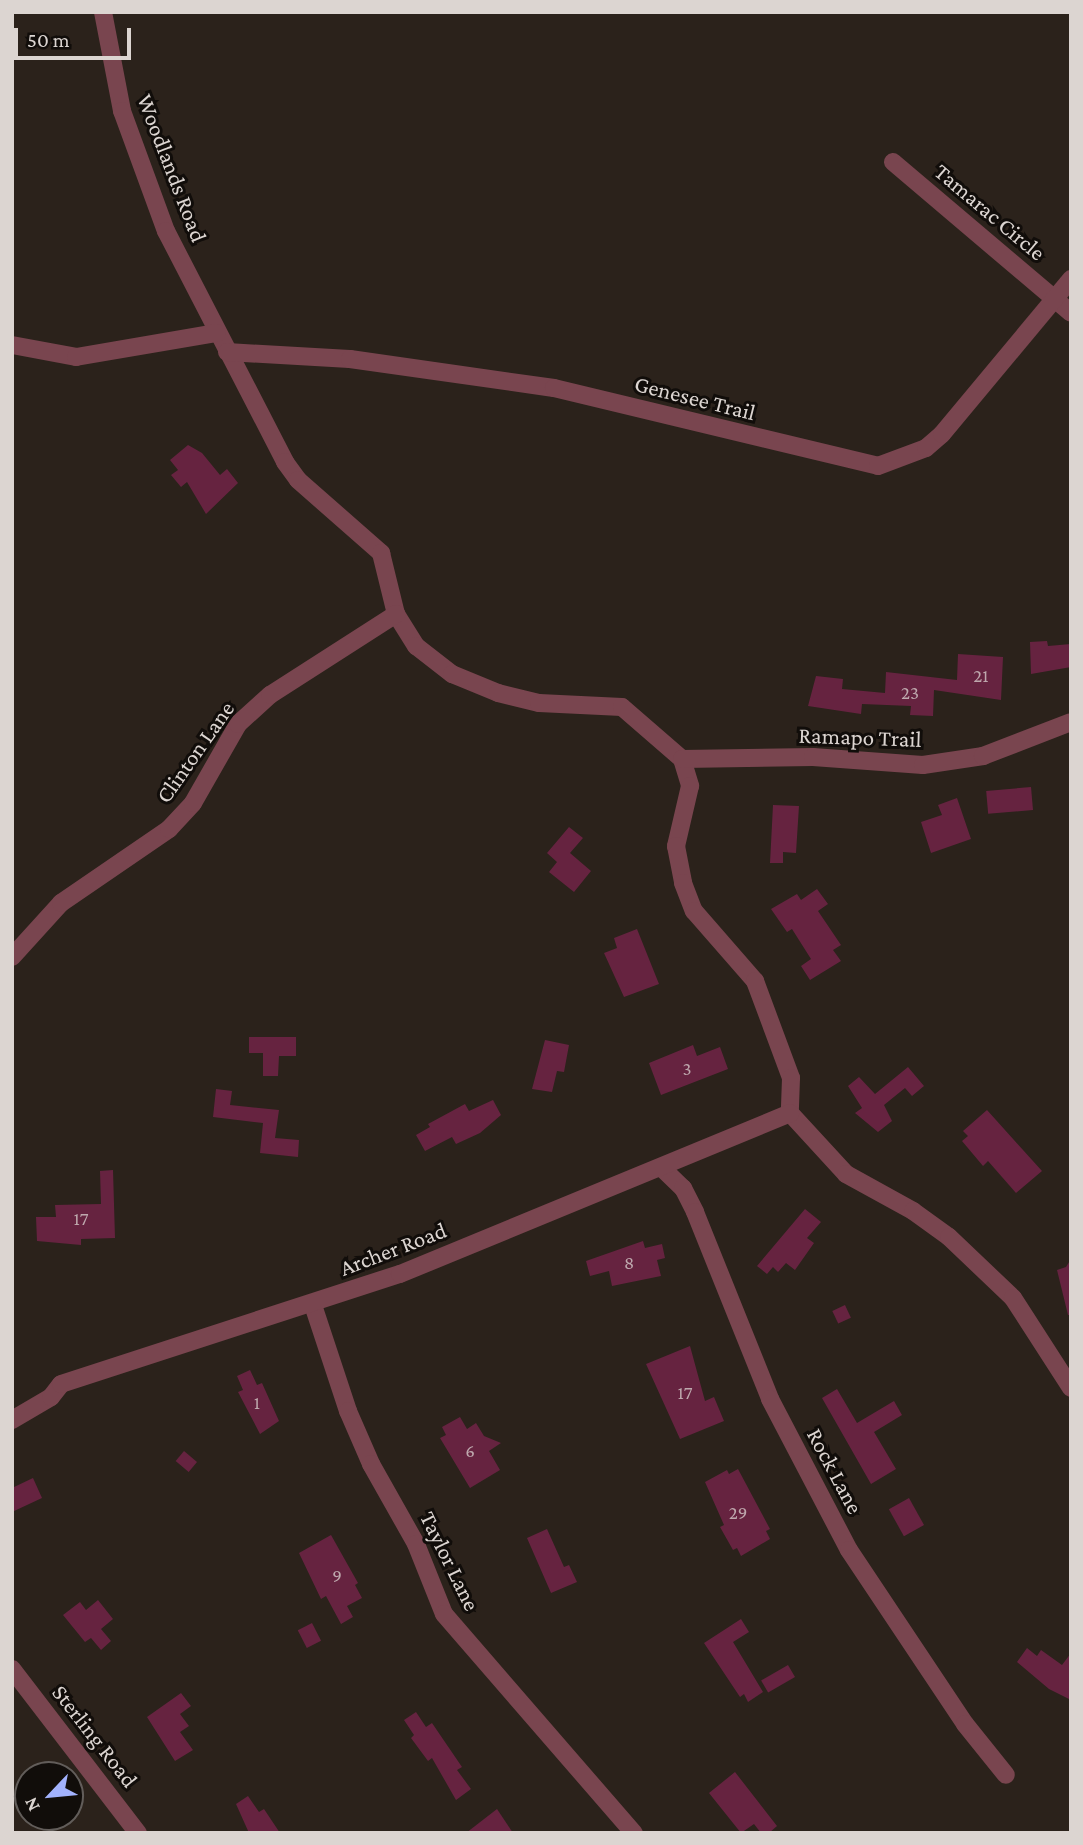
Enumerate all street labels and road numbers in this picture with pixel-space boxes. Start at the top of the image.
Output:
street label: Woodlands Road [131,90,213,246]
street label: Tamarac Circle [929,158,1051,266]
street label: Genesee Trail [632,370,758,426]
street label: Clinton Lane [150,696,240,808]
street label: Ramapo Trail [798,721,922,753]
street label: Archer Road [336,1216,450,1282]
street label: Rock Lane [801,1423,869,1519]
street label: Taylor Lane [414,1507,486,1615]
street label: Sterling Road [46,1679,144,1793]

